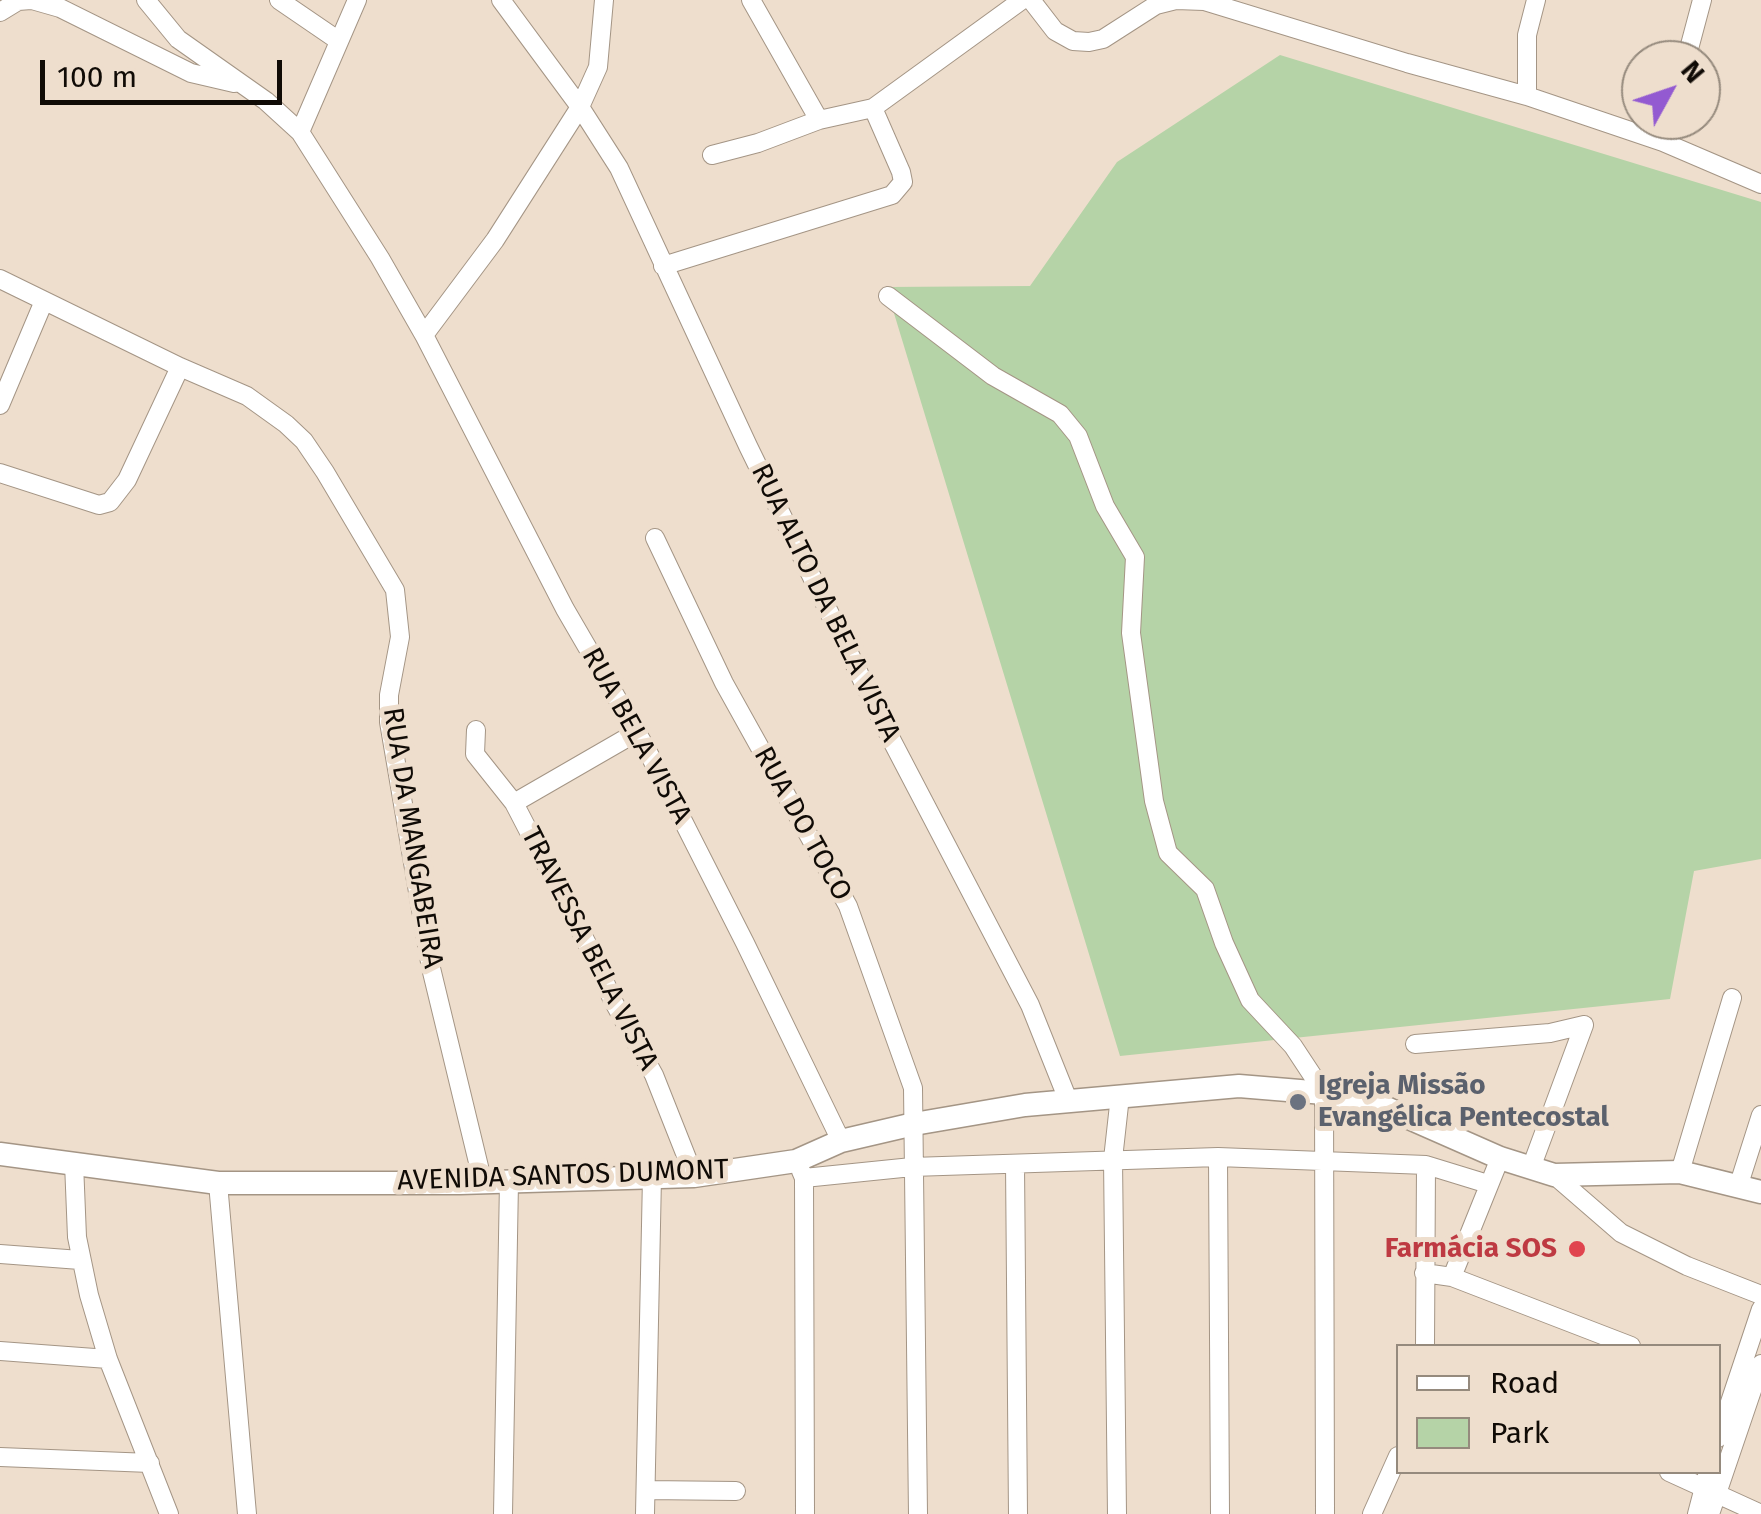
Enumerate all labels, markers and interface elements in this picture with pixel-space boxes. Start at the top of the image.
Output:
scale bar [45,40,288,102]
north arrow [1621,40,1721,140]
text: N [1674,54,1711,89]
text: 100 m [57,59,137,95]
street label: RUA ALTO DA BELA VISTA [743,459,907,747]
street label: RUA BELA VISTA [574,642,698,830]
street label: RUA DA MANGABEIRA [375,705,449,971]
street label: RUA DO TOCO [746,741,858,907]
street label: TRAVESSA BELA VISTA [513,822,665,1076]
place label: Igreja Missão Evangélica Pentecostal [1318,1069,1609,1135]
marker: Igreja Missão Evangélica Pentecostal [1287,1091,1309,1113]
street label: AVENIDA SANTOS DUMONT [397,1153,729,1199]
place label: Farmácia SOS [1385,1232,1557,1266]
marker: Farmácia SOS [1566,1238,1588,1260]
legend [1396,1344,1721,1474]
text: Road [1490,1365,1559,1401]
text: Park [1490,1415,1549,1451]

